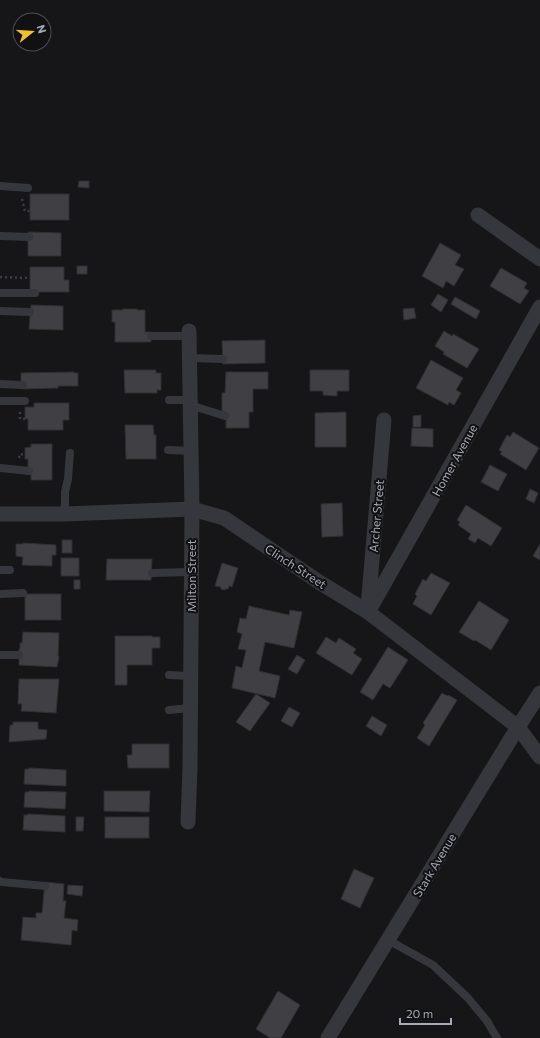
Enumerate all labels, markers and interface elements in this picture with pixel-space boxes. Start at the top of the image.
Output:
north arrow [12,12,52,52]
text: N [35,23,49,35]
street label: Homer Avenue [428,422,480,498]
street label: Archer Street [366,479,386,553]
street label: Milton Street [184,540,198,612]
street label: Clinch Street [263,541,329,591]
street label: Stark Avenue [410,831,458,899]
scale bar [400,1000,451,1026]
text: 20 m [406,1006,433,1020]

